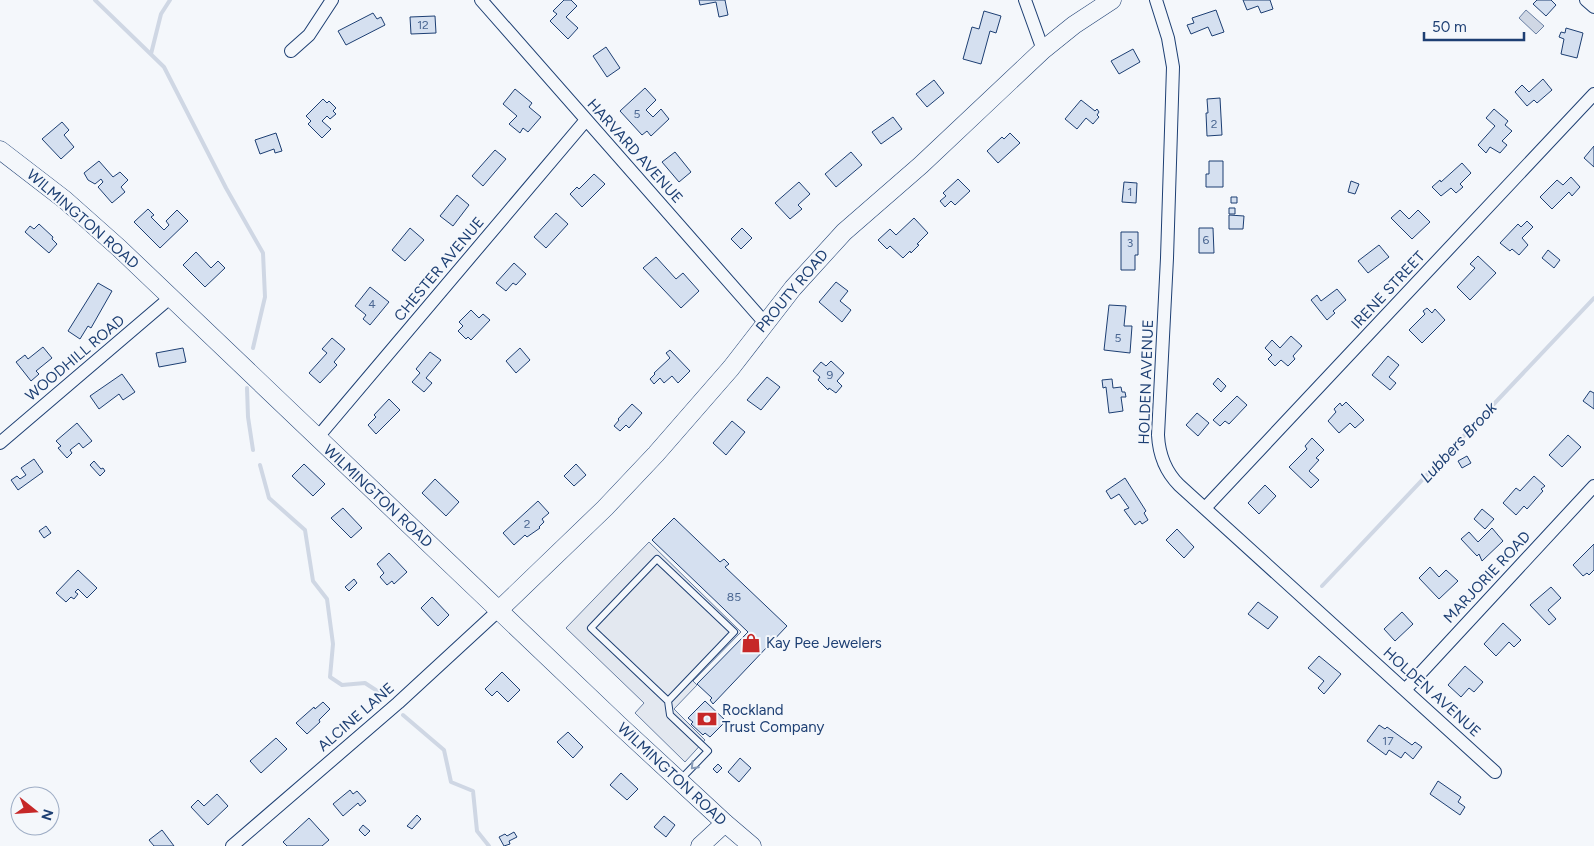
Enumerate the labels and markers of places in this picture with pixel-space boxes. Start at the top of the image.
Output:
shop icon: Kay Pee Jewelers [740,632,762,654]
place label: Kay Pee Jewelers [766,634,882,652]
place label: Rockland Trust Company [722,701,824,736]
bank icon: Rockland Trust Company [696,708,718,730]

